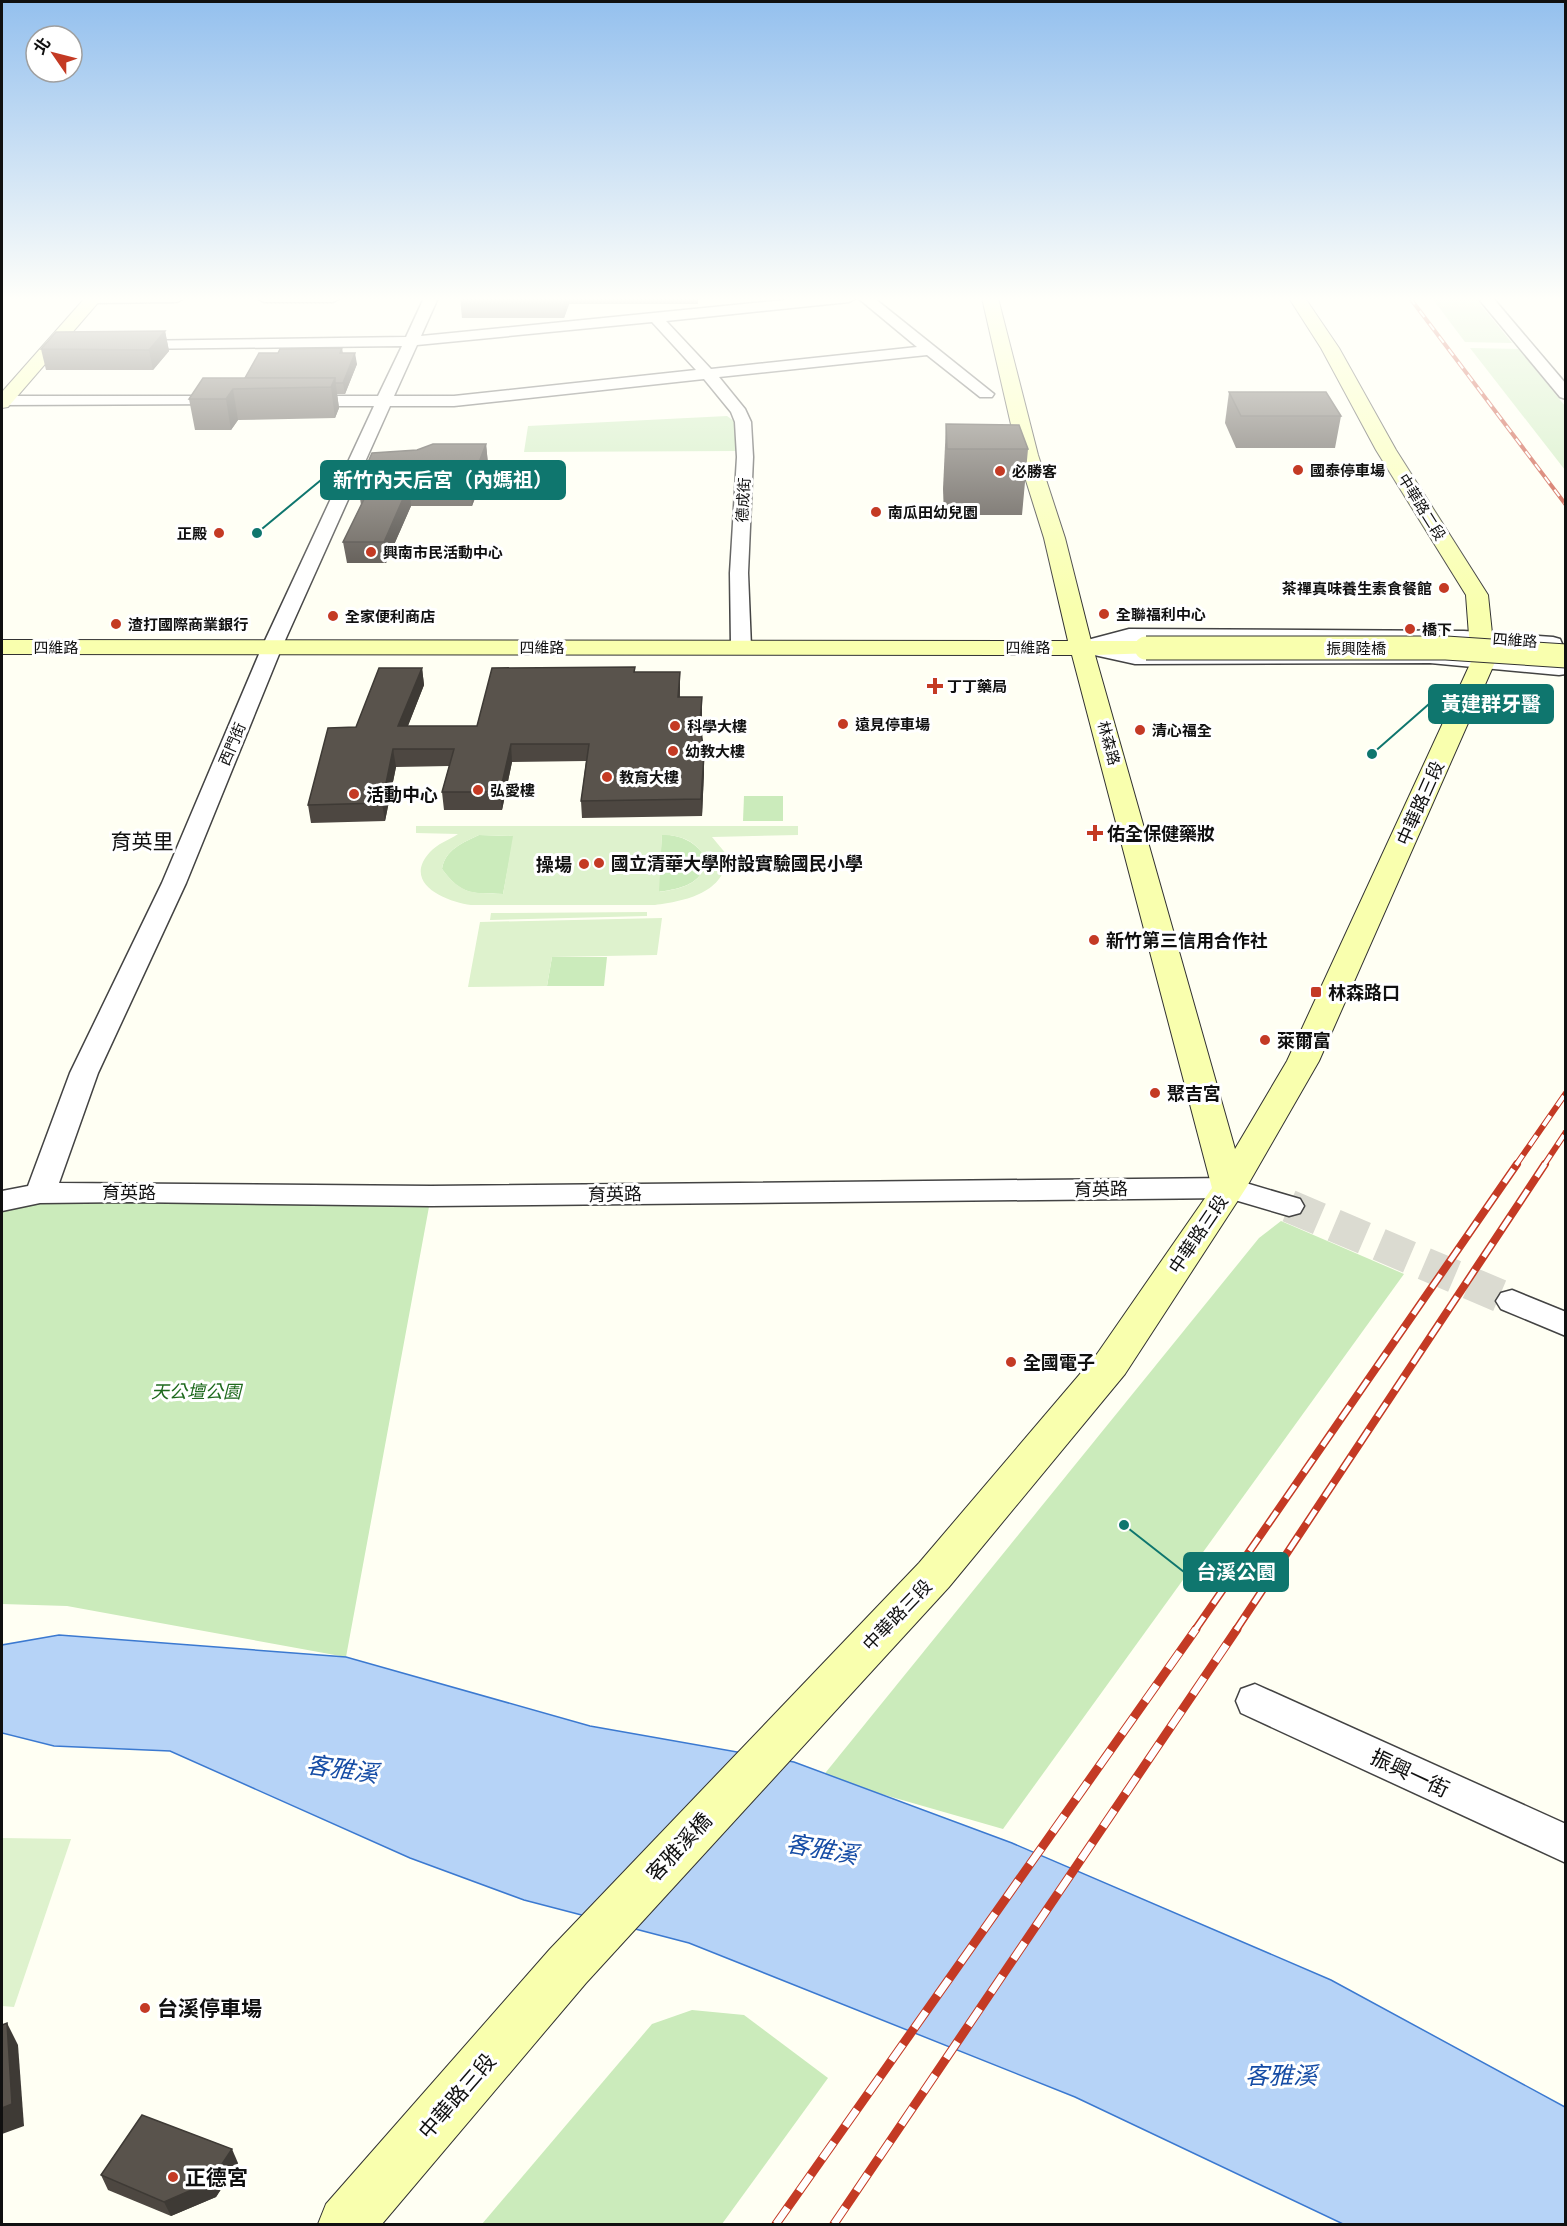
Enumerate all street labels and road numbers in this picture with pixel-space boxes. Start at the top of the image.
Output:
street label: 中華路二段 [1393,470,1451,544]
street label: 德成街 [731,477,755,523]
street label: 四維路 [1492,628,1538,652]
street label: 四維路 [33,637,79,658]
street label: 四維路 [519,637,565,658]
street label: 四維路 [1005,637,1051,658]
street label: 振興陸橋 [1326,638,1386,659]
street label: 西門街 [214,719,250,769]
street label: 林森路 [1093,719,1125,767]
street label: 中華路三段 [1390,757,1450,849]
street label: 育英路 [1074,1176,1128,1202]
street label: 育英路 [102,1180,156,1205]
street label: 育英路 [588,1181,642,1207]
street label: 中華路三段 [1162,1190,1234,1278]
street label: 中華路三段 [857,1574,937,1656]
street label: 振興一街 [1366,1742,1454,1804]
street label: 客雅溪橋 [640,1806,718,1888]
street label: 中華路三段 [412,2047,502,2145]

